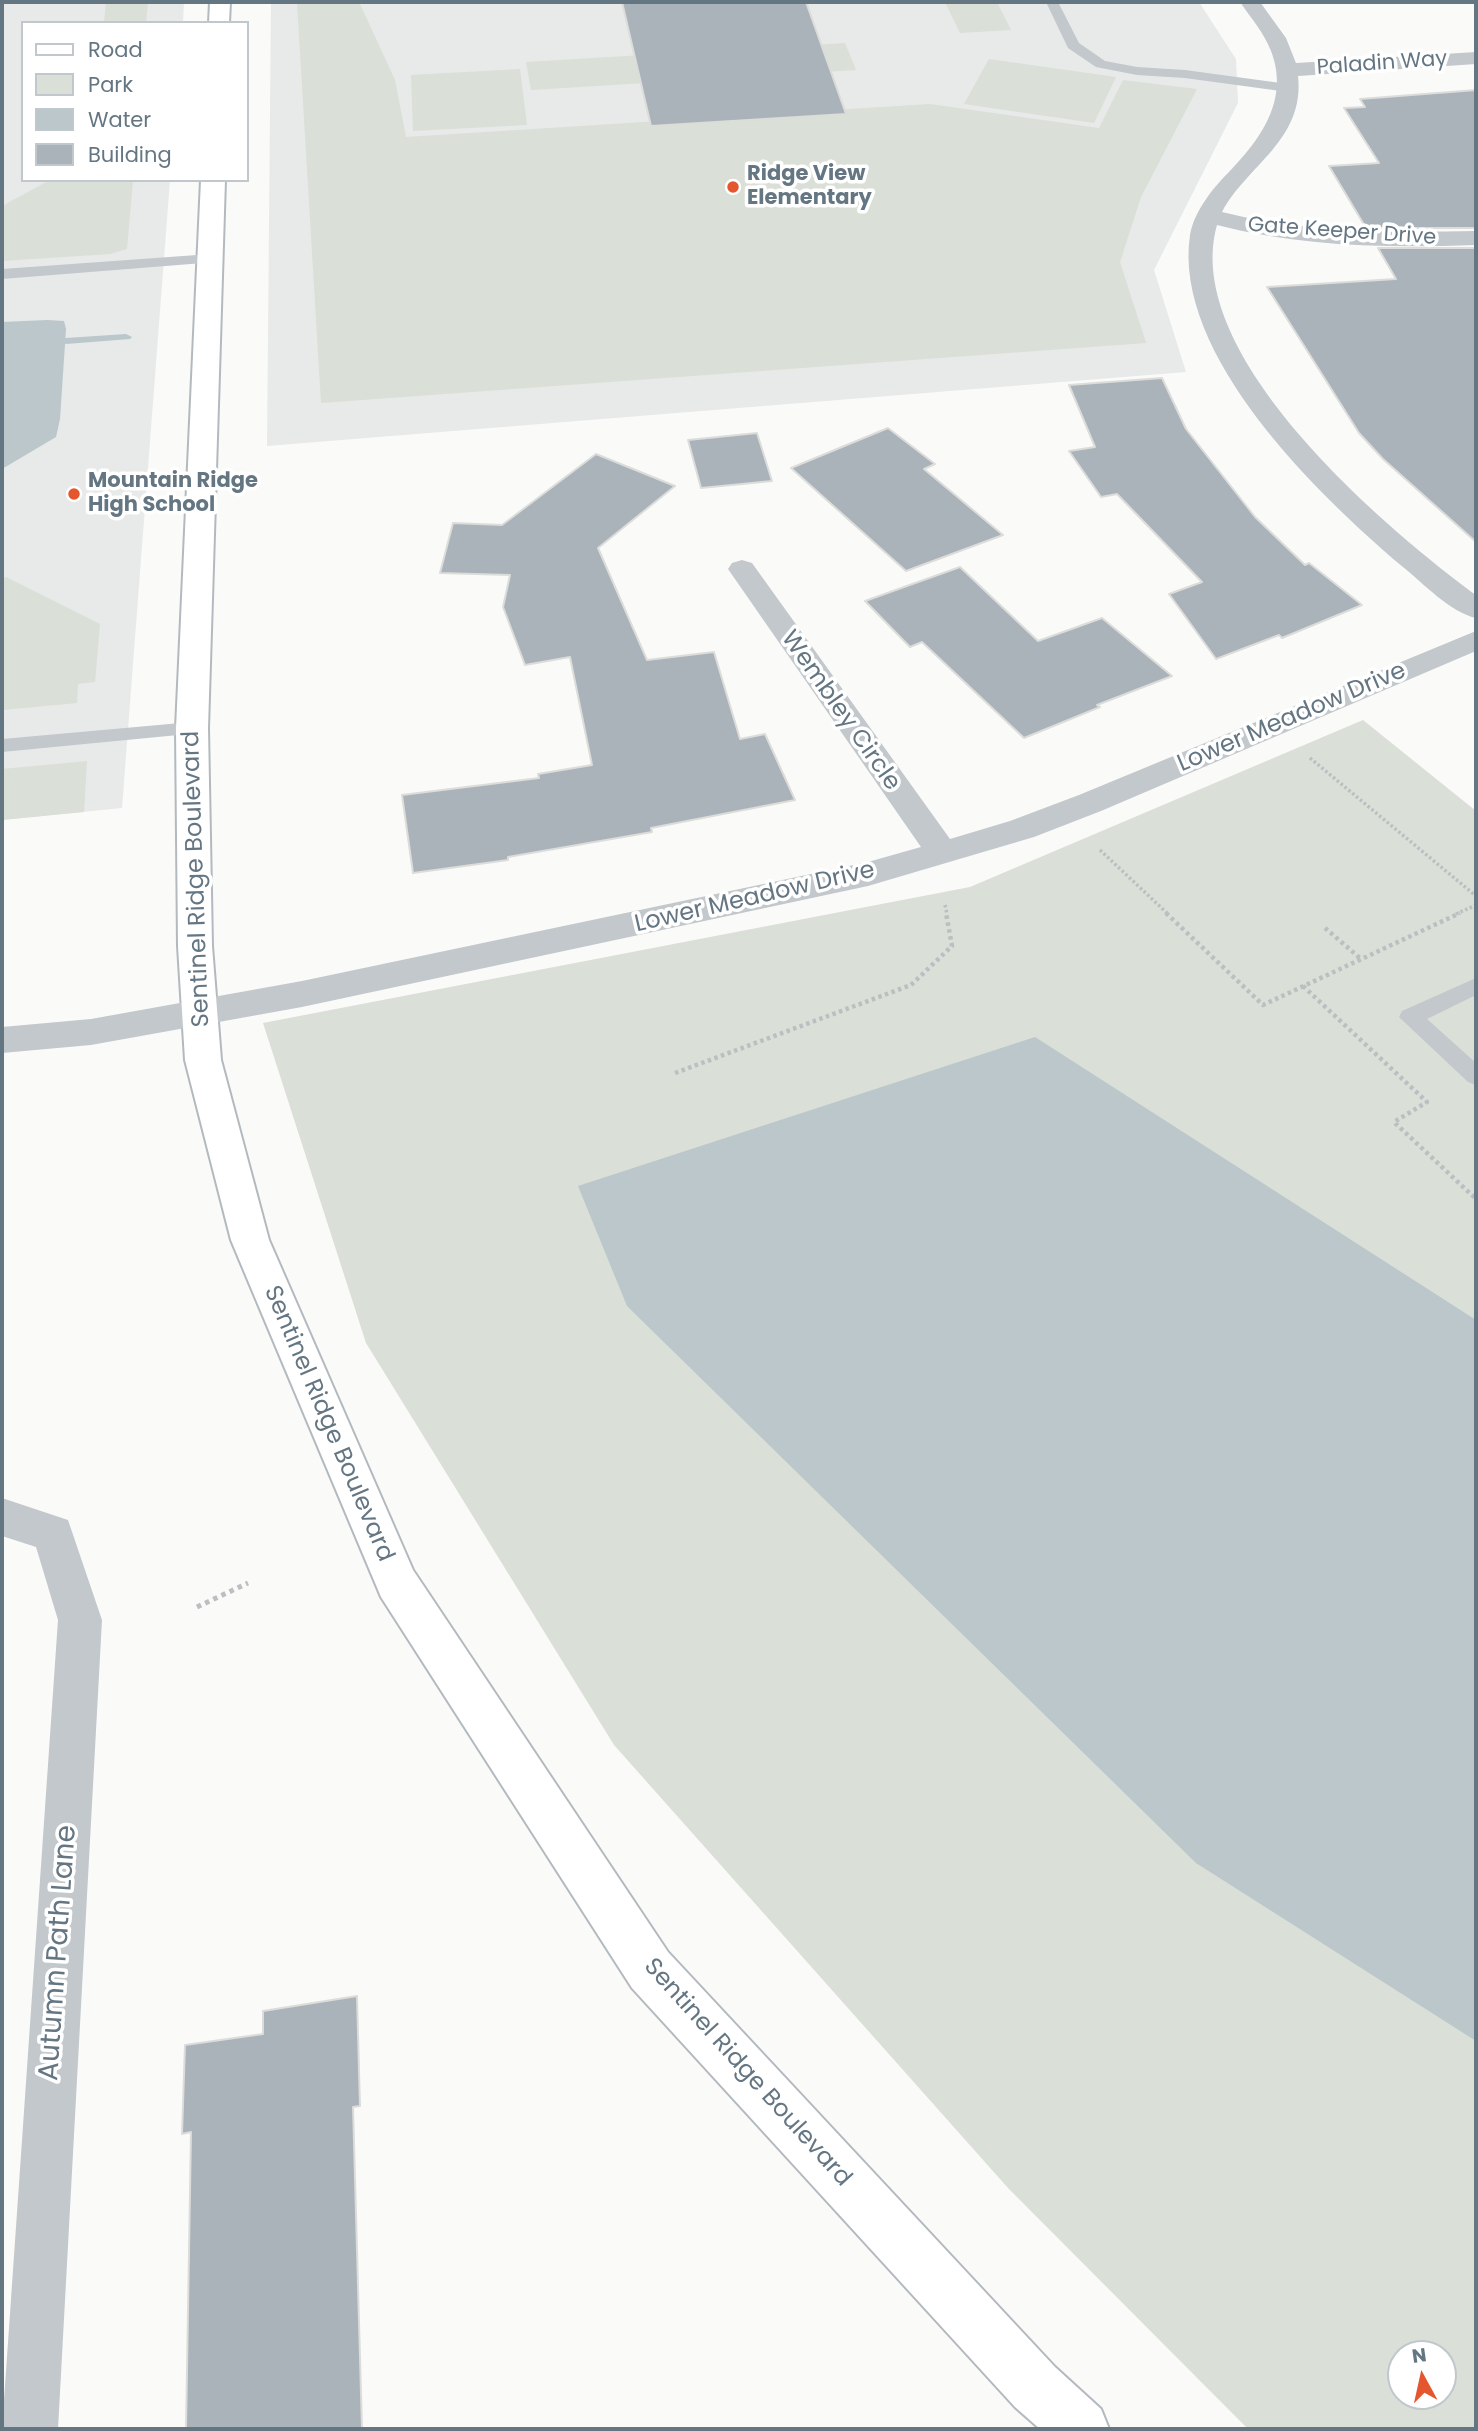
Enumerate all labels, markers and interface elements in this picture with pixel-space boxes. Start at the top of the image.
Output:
legend [21,21,248,182]
text: Road [88,35,143,64]
street label: Paladin Way [1316,47,1448,81]
text: Park [88,70,133,99]
text: Water [88,105,151,134]
text: Building [88,140,172,169]
place label: Ridge View Elementary [747,162,872,212]
marker: Ridge View Elementary [725,179,741,195]
street label: Gate Keeper Drive [1247,213,1437,251]
place label: Mountain Ridge High School [88,469,258,519]
marker: Mountain Ridge High School [66,486,82,502]
street label: Wembley Circle [774,625,906,797]
street label: Lower Meadow Drive [1173,657,1411,779]
street label: Sentinel Ridge Boulevard [177,730,217,1028]
street label: Lower Meadow Drive [632,856,878,940]
street label: Sentinel Ridge Boulevard [257,1282,399,1566]
street label: Autumn Path Lane [33,1824,85,2082]
street label: Sentinel Ridge Boulevard [637,1953,857,2193]
north arrow [1387,2340,1457,2410]
text: N [1410,2341,1428,2370]

